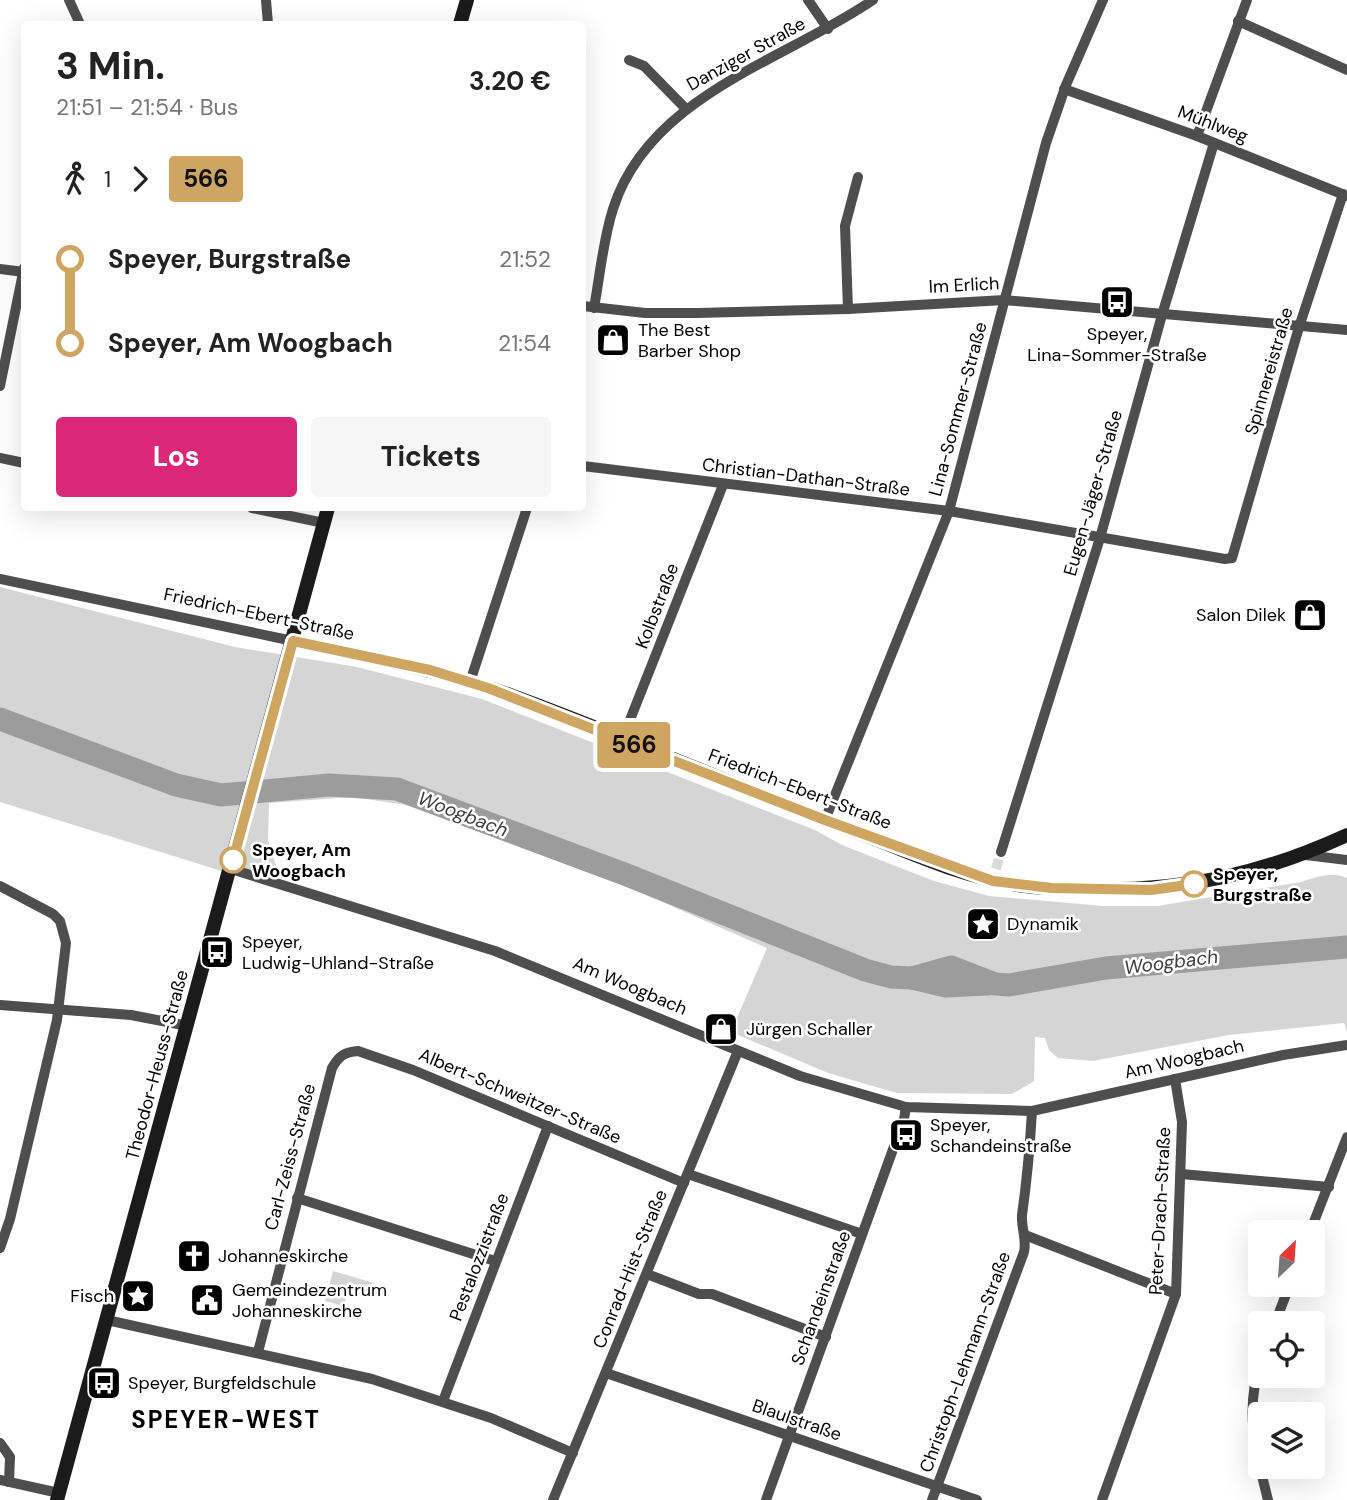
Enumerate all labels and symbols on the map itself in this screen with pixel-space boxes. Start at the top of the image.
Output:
street label: Danziger Straße [682,11,810,97]
street label: Mühlweg [1174,100,1252,148]
street label: Im Erlich [928,271,1000,299]
bus stop icon: Speyer, Lina-Sommer-Straße [1098,283,1136,321]
street label: Spinnereistraße [1239,304,1299,438]
place label: The Best Barber Shop [638,318,741,363]
street label: Lina-Sommer-Straße [923,319,993,499]
shop icon: The Best Barber Shop [594,321,632,359]
place label: Speyer, Lina-Sommer-Straße [1027,322,1207,367]
street label: Eugen-Jäger-Straße [1058,407,1128,579]
street label: Christian-Dathan-Straße [701,452,911,502]
street label: Kolbstraße [630,560,684,652]
street label: Friedrich-Ebert-Straße [161,582,357,646]
shop icon: Salon Dilek [1291,596,1329,634]
place label: Salon Dilek [1196,603,1286,627]
line badge: 566 [594,722,674,768]
street label: Friedrich-Ebert-Straße [705,743,895,835]
water label: Woogbach [414,785,512,843]
place label: Speyer, Am Woogbach [252,838,351,883]
marker: Speyer, Am Woogbach [220,847,246,873]
place label: Speyer, Burgstraße [1213,862,1312,907]
marker: Speyer, Burgstraße [1181,871,1207,897]
place icon: Dynamik [964,905,1002,943]
place label: Dynamik [1007,912,1079,936]
place label: Speyer, Ludwig-Uhland-Straße [242,930,434,975]
bus stop icon: Speyer, Ludwig-Uhland-Straße [198,933,236,971]
water label: Woogbach [1123,944,1219,980]
street label: Am Woogbach [569,951,691,1021]
street label: Theodor-Heuss-Straße [120,967,194,1163]
shop icon: Jürgen Schaller [702,1010,740,1048]
place label: Jürgen Schaller [746,1017,873,1041]
street label: Am Woogbach [1122,1034,1246,1084]
street label: Albert-Schweitzer-Straße [415,1042,625,1150]
street label: Carl-Zeiss-Straße [259,1081,321,1233]
place label: Speyer, Schandeinstraße [930,1113,1071,1158]
bus stop icon: Speyer, Schandeinstraße [887,1116,925,1154]
street label: Peter-Drach-Straße [1144,1126,1176,1296]
street label: Conrad-Hist-Straße [587,1186,673,1352]
street label: Pestalozzistraße [444,1190,514,1324]
north arrow [1248,1220,1325,1297]
street label: Schandeinstraße [786,1227,856,1369]
church icon: Johanneskirche [175,1237,213,1275]
place label: Johanneskirche [218,1244,348,1268]
street label: Christoph-Lehmann-Straße [914,1248,1016,1476]
place icon: Fisch [119,1277,157,1315]
place label: Gemeindezentrum Johanneskirche [232,1278,387,1323]
public building icon: Gemeindezentrum Johanneskirche [188,1281,226,1319]
place label: Fisch [70,1284,114,1308]
bus stop icon: Speyer, Burgfeldschule [85,1364,123,1402]
place label: Speyer, Burgfeldschule [128,1371,316,1395]
street label: Blaulstraße [749,1394,845,1446]
district label: SPEYER-WEST [131,1404,321,1435]

